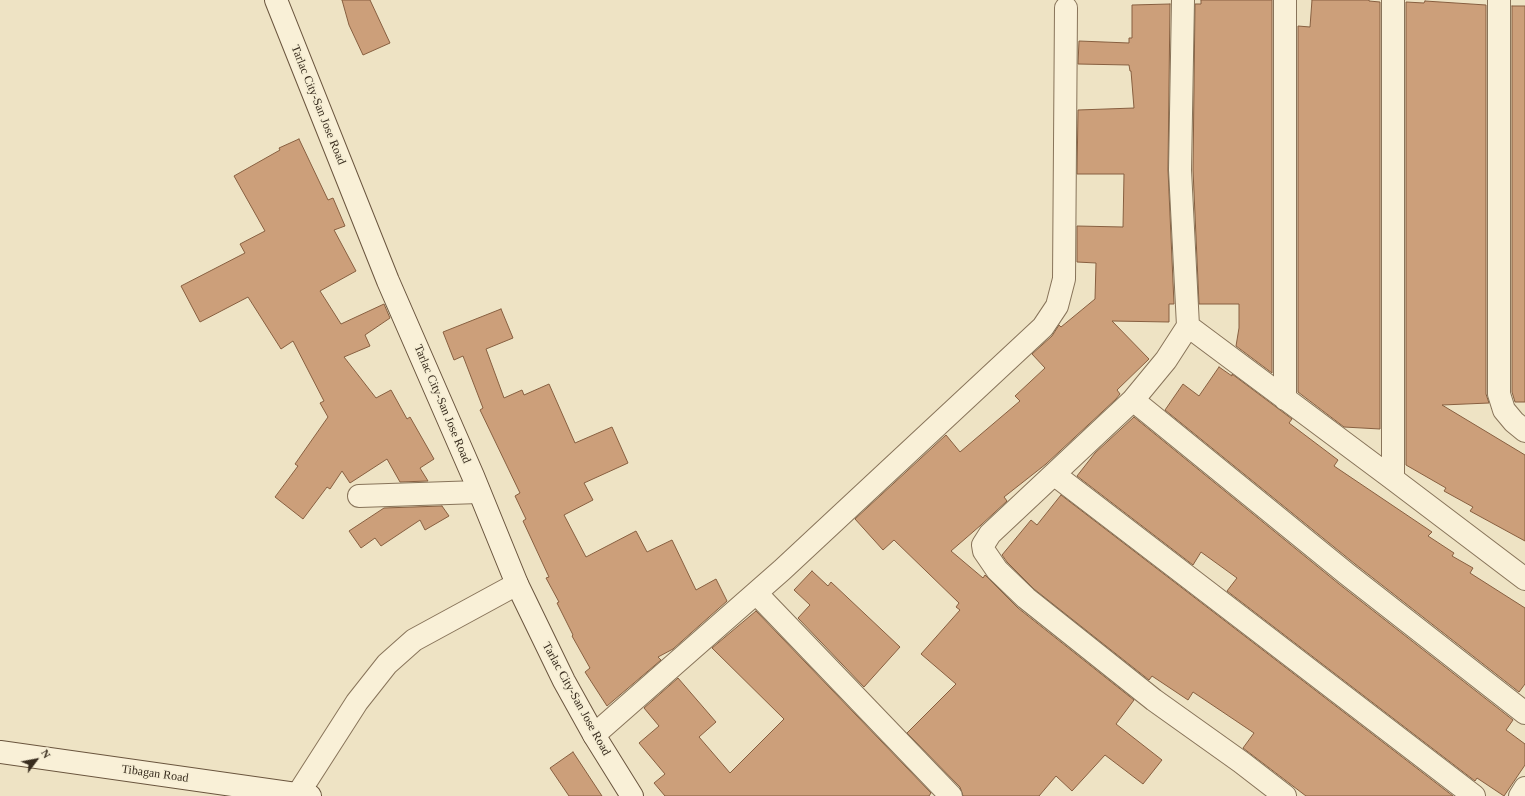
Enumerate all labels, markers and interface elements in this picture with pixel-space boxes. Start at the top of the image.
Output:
street label: Tarlac City-San Jose Road [287,43,349,167]
street label: Tarlac City-San Jose Road [410,343,474,465]
street label: Tarlac City-San Jose Road [539,640,613,758]
north arrow [16,740,56,780]
text: N [39,747,53,760]
street label: Tibagan Road [121,762,189,786]

